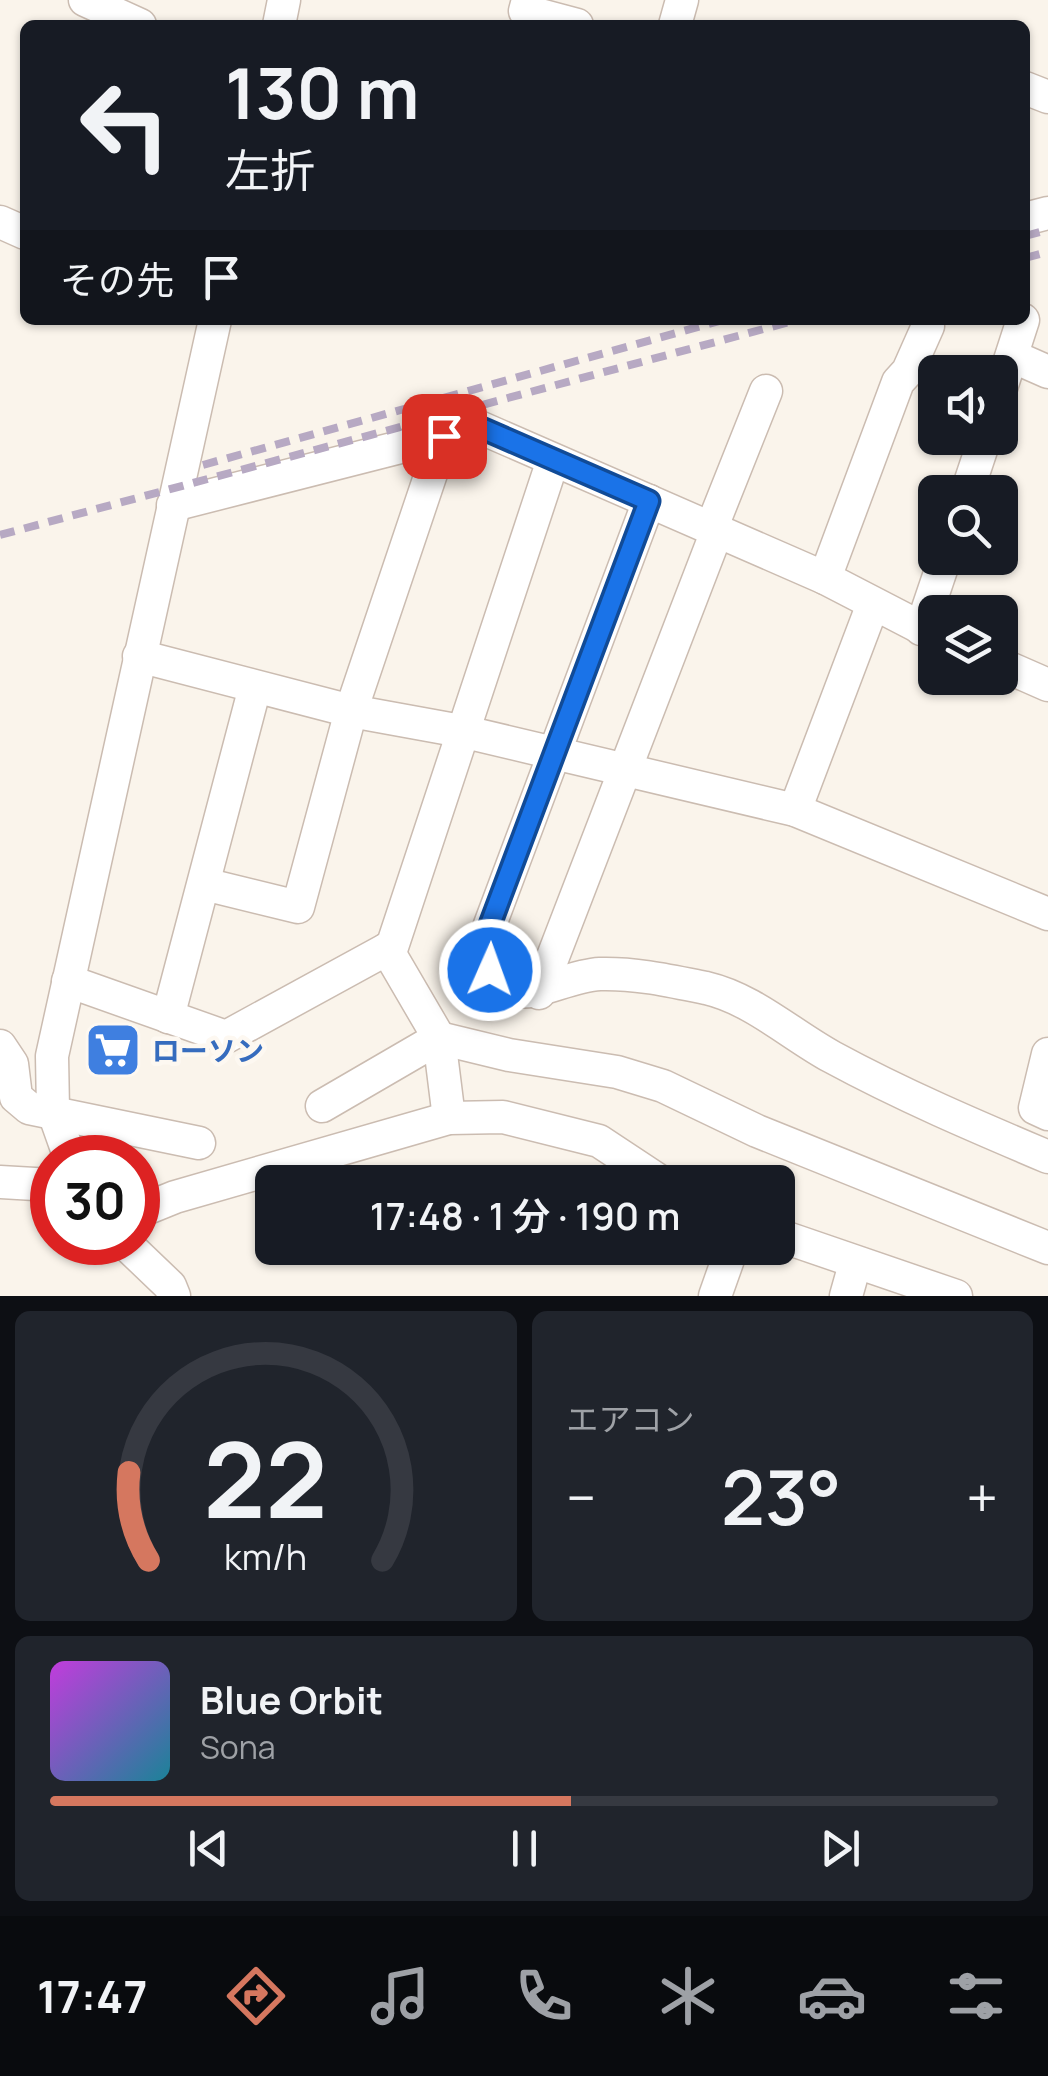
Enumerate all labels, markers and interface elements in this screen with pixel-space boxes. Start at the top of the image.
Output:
text: 130 m [225,44,419,140]
icon: left [60,60,190,190]
text: 左折 [225,139,315,201]
icon: arrive [194,250,249,305]
text: その先 [60,253,174,305]
map controls [918,355,1018,695]
button: sound [918,355,1018,455]
pin [402,394,487,479]
icon: arrive [417,409,472,464]
button: search [918,475,1018,575]
button: layers [918,595,1018,695]
position arrow [438,918,542,1022]
supermarket icon: ローソン [83,1020,143,1080]
place label: ローソン [152,1031,264,1069]
speed limit sign: 30 [30,1135,160,1265]
text: 17:48 · 1 分 · 190 m [370,1189,680,1241]
text: エアコン [567,1397,695,1441]
text: 22 [204,1407,328,1549]
text: 23° [721,1445,842,1548]
text: − [567,1459,596,1535]
text: + [966,1459,998,1535]
text: km/h [224,1532,307,1581]
text: Blue Orbit [200,1673,383,1725]
text: Sona [200,1725,275,1769]
icon: previous [181,1821,236,1876]
icon: pause [497,1821,552,1876]
icon: next [813,1821,868,1876]
icon: directions [221,1961,291,2031]
icon: music [365,1961,435,2031]
icon: phone [509,1961,579,2031]
icon: climate [653,1961,723,2031]
icon: car [797,1961,867,2031]
icon: filters [941,1961,1011,2031]
text: 17:47 [37,1965,147,2027]

